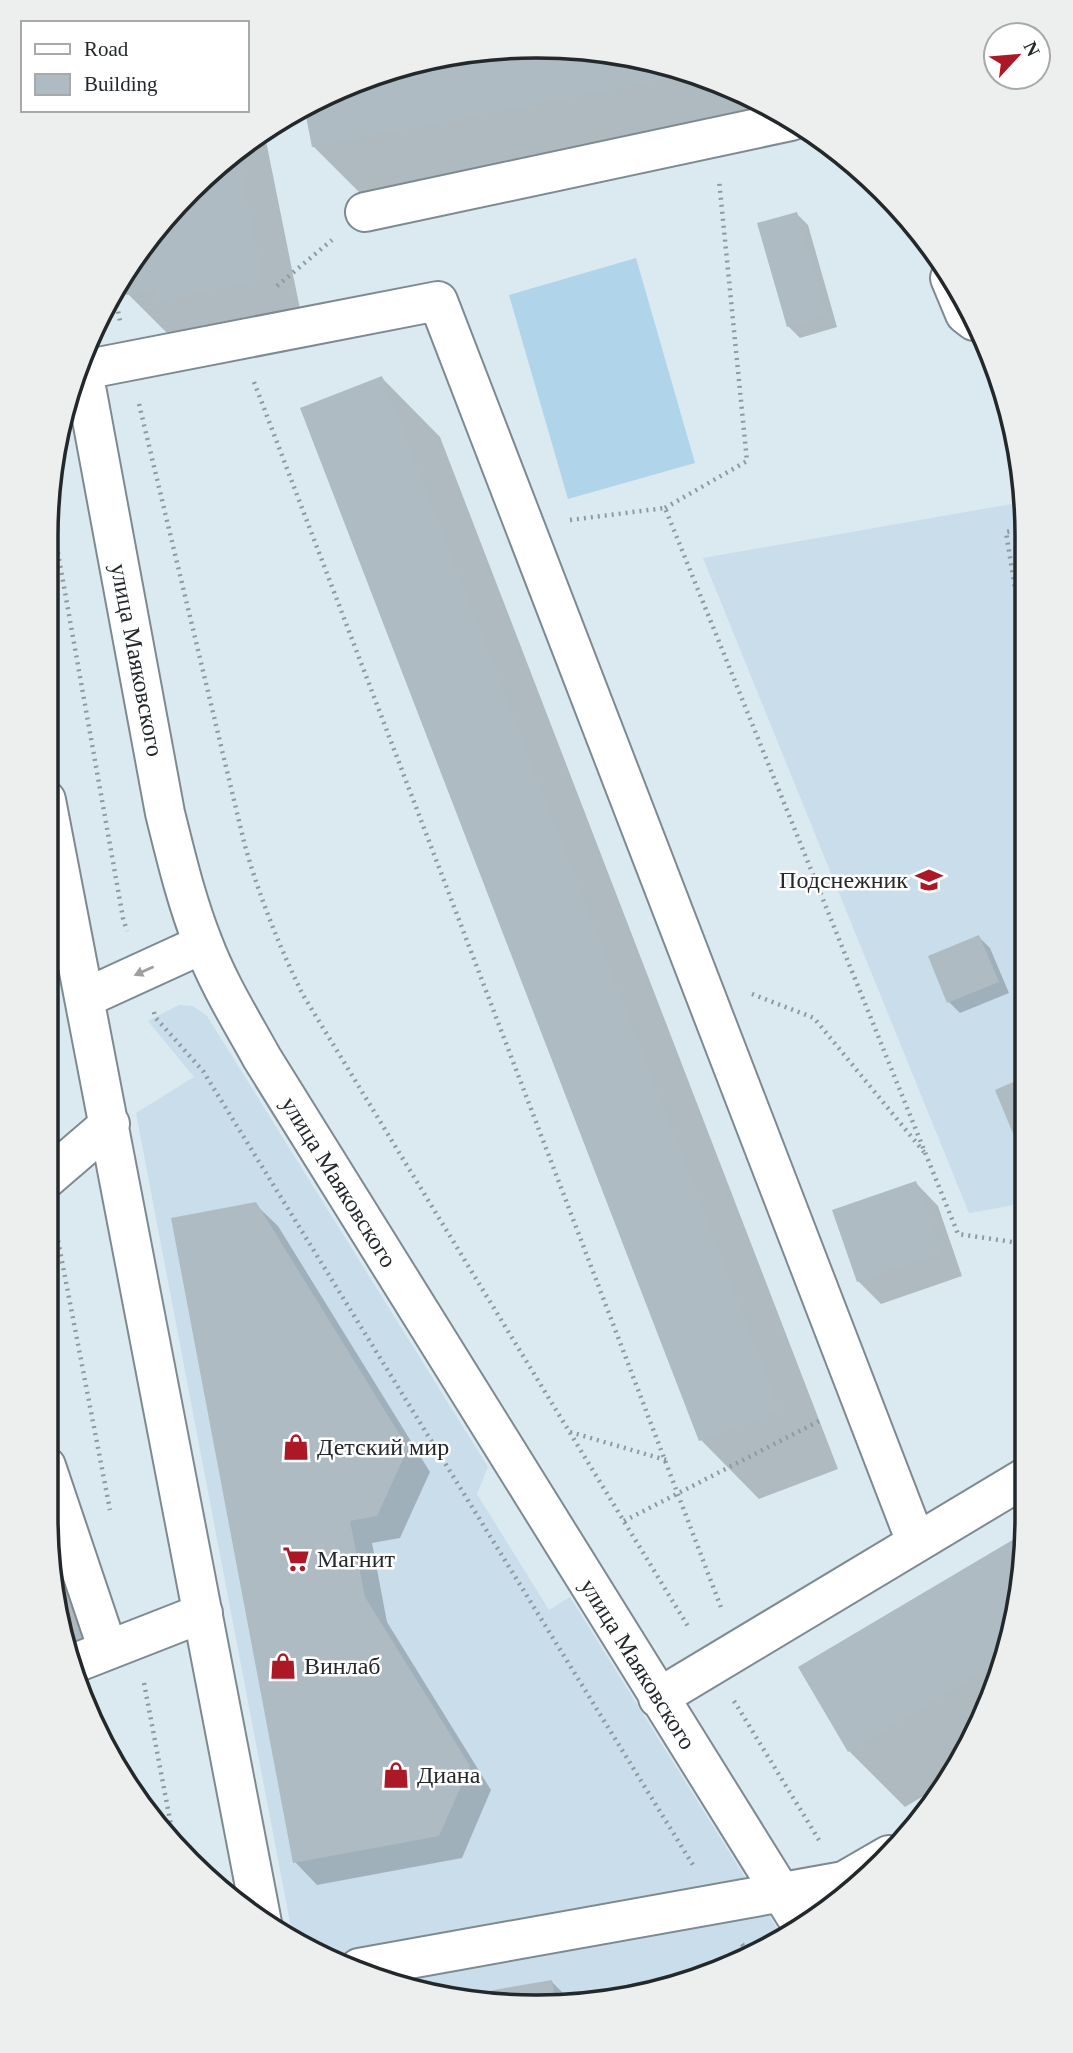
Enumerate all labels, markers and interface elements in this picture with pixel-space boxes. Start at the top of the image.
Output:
legend [21,21,248,112]
north arrow [982,21,1052,91]
text: Road [84,37,129,61]
text: N [1019,38,1044,60]
text: Building [84,72,158,96]
street label: улица Маяковского [106,561,168,759]
school or university icon: Подснежник [914,865,944,895]
place label: Подснежник [779,867,908,893]
one-way arrow [134,966,155,977]
street label: улица Маяковского [276,1092,402,1272]
shop icon: Детский мир [281,1432,311,1462]
place label: Детский мир [317,1434,449,1460]
supermarket icon: Магнит [281,1544,311,1574]
place label: Магнит [317,1546,396,1572]
street label: улица Маяковского [575,1574,701,1754]
shop icon: Винлаб [268,1651,298,1681]
place label: Винлаб [304,1653,381,1679]
shop icon: Диана [381,1760,411,1790]
place label: Диана [417,1762,481,1788]

